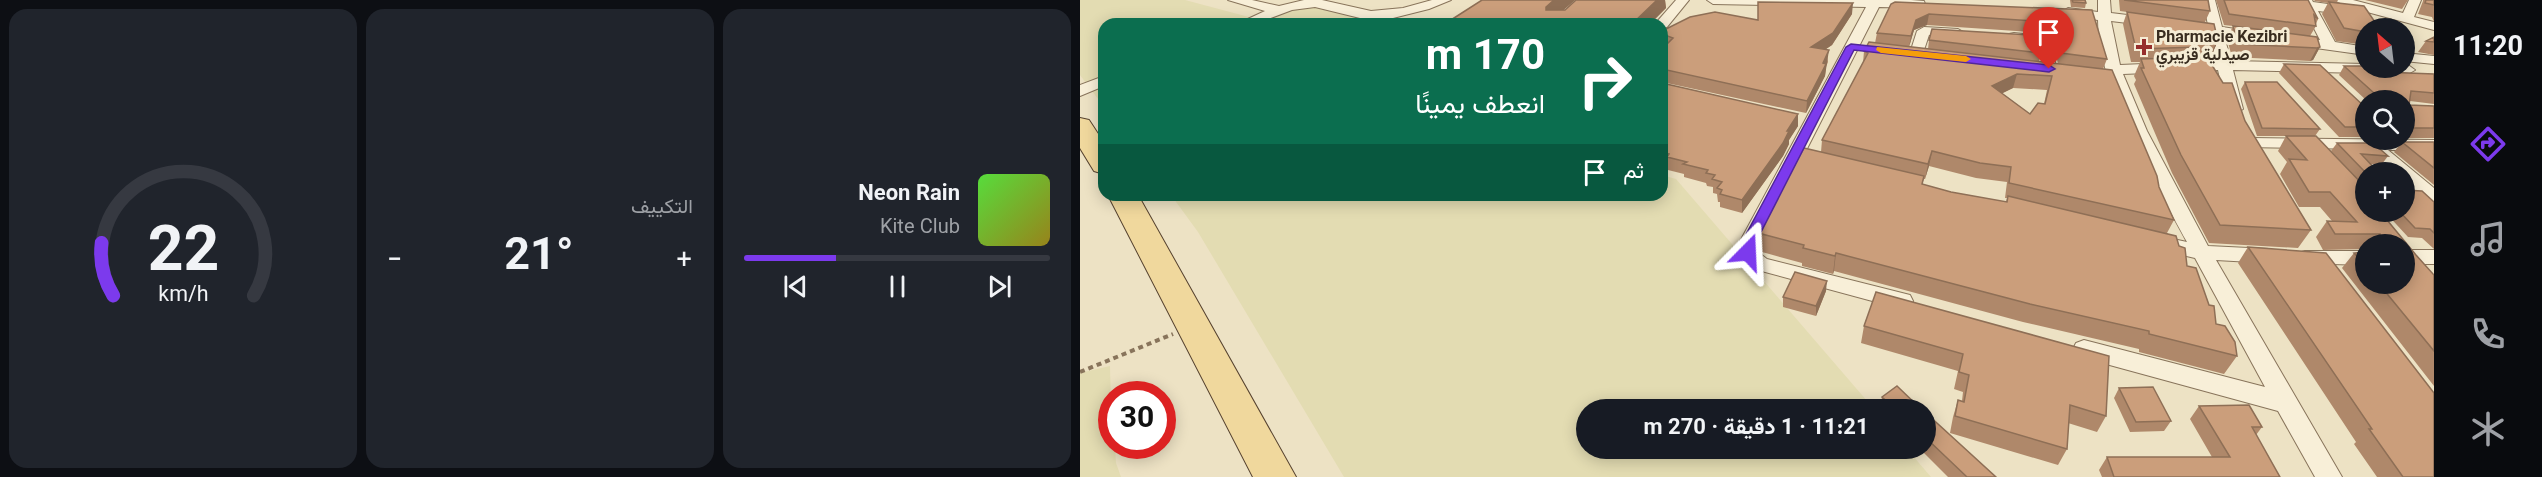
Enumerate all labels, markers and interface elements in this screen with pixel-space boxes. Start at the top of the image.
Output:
pin [2023,7,2074,69]
icon: arrive [2032,16,2065,49]
north arrow [2355,18,2415,78]
map controls [2355,18,2415,294]
text: 170 m [1426,26,1545,92]
place label: Pharmacie Kezibri صيدلية قزيبري [2156,26,2287,69]
text: 11:20 [2453,27,2523,70]
marker: Pharmacie Kezibri صيدلية قزيبري [2137,40,2151,54]
icon: right [1566,42,1644,120]
text: انعطف يمينًا [1415,85,1545,128]
button: search [2355,90,2415,150]
icon: directions [2467,123,2509,165]
text: ثم [1623,155,1644,190]
icon: arrive [1578,156,1611,189]
button: + [2355,162,2415,222]
text: Neon Rain [858,177,960,212]
text: التكييف [631,192,693,224]
text: 22 [147,206,219,304]
text: Kite Club [880,212,960,244]
icon: music [2467,218,2509,260]
position arrow [1716,220,1780,284]
text: 21° [504,223,573,293]
text: − [387,233,402,285]
text: + [675,233,693,285]
button: − [2355,234,2415,294]
icon: previous [779,270,812,303]
icon: pause [881,270,914,303]
icon: next [983,270,1016,303]
text: km/h [158,279,208,313]
icon: phone [2467,313,2509,355]
speed limit sign: 30 [1098,381,1176,459]
icon: climate [2467,408,2509,450]
text: 11:21 · 1 دقيقة · 270 m [1643,411,1869,446]

